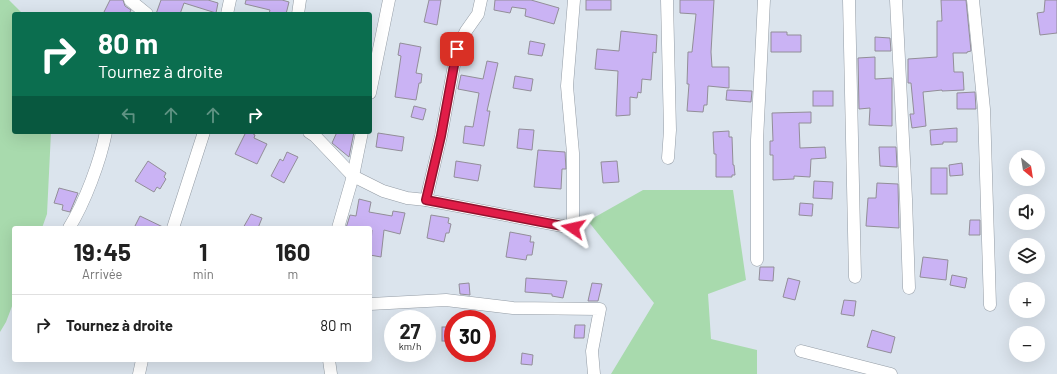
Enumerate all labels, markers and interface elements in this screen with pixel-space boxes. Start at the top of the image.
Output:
text: 80 m [98,26,158,60]
icon: right [32,28,84,80]
pin [440,32,474,66]
icon: arrive [446,38,468,60]
text: Tournez à droite [98,60,223,82]
icon: left [118,104,140,126]
icon: ahead [160,104,182,126]
icon: ahead [202,104,224,126]
icon: right [244,104,266,126]
north arrow [1009,150,1045,186]
map controls [1009,150,1045,362]
button: sound [1009,194,1045,230]
position arrow [552,207,594,249]
text: 19:45 [74,237,131,266]
text: 1 [199,237,207,266]
text: 160 [275,237,310,266]
button: layers [1009,238,1045,274]
text: Arrivée [82,266,123,282]
text: min [193,266,214,282]
text: m [287,266,298,282]
button: + [1009,282,1045,318]
speed limit sign: 30 [444,310,496,362]
icon: right [32,314,54,336]
text: Tournez à droite [66,316,173,334]
text: 80 m [320,316,352,334]
text: 27 [399,319,421,343]
button: − [1009,326,1045,362]
text: km/h [399,340,421,352]

